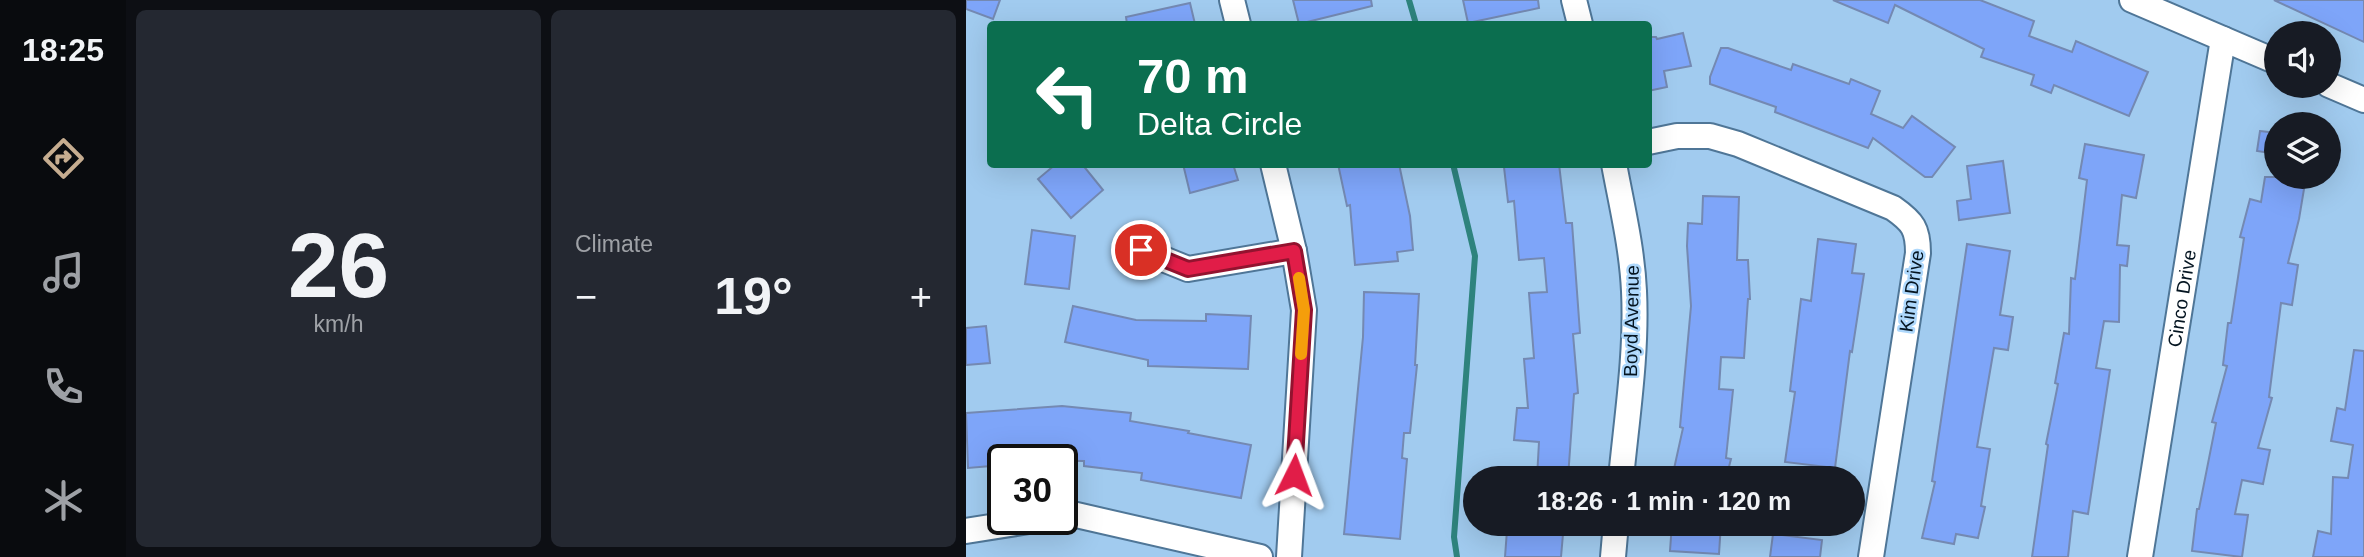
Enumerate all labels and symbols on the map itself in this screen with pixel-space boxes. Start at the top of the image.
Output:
pin [1111,220,1171,280]
street label: Cinco Drive [2164,248,2200,349]
street label: Kim Drive [1895,249,1928,333]
street label: Boyd Avenue [1620,265,1643,377]
position arrow [1257,438,1331,512]
speed limit sign: 30 [987,444,1078,535]

